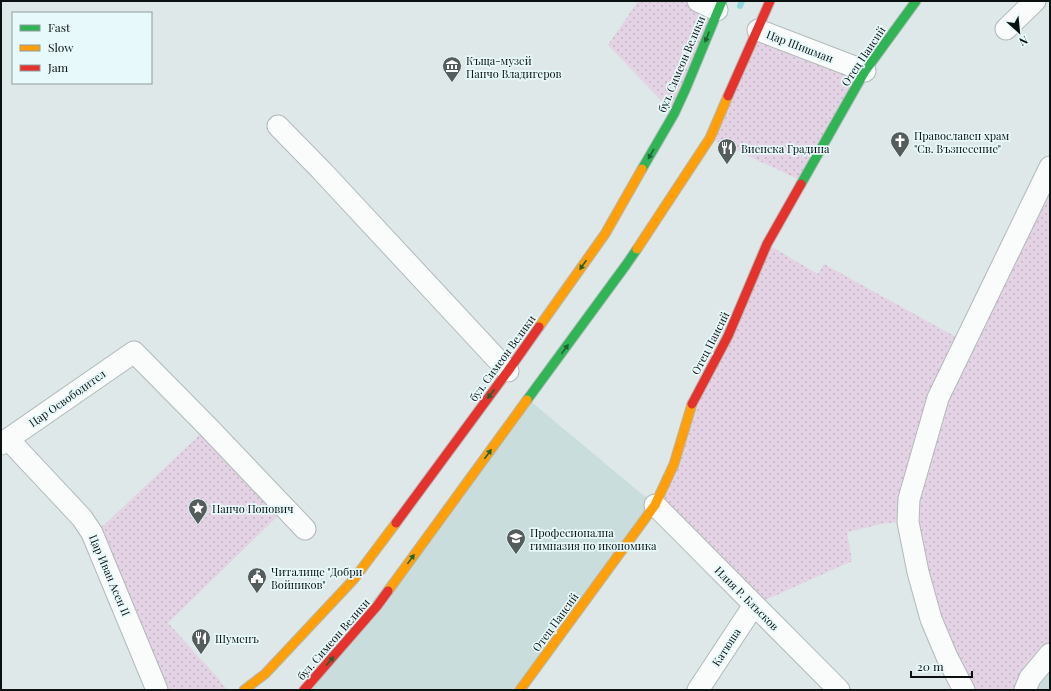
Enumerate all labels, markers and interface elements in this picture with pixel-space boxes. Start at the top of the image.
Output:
legend [12,12,152,84]
north arrow [999,12,1039,52]
street label: бул. Симеон Велики [654,13,708,115]
text: Fast [48,19,71,35]
street label: Отец Паисий [837,23,889,89]
street label: Цар Шишман [765,26,836,66]
one-way arrow [703,32,709,44]
text: N [1017,33,1031,50]
text: Slow [48,39,74,55]
place label: Къща-музей Панчо Владигеров [466,53,562,81]
museum icon: Къща-музей Панчо Владигеров [441,55,463,83]
text: Jam [47,59,69,75]
place label: Православен храм "Св. Възнесение" [914,128,1010,156]
church icon: Православен храм "Св. Възнесение" [889,130,911,158]
restaurant icon: Виенска Градина [716,137,738,165]
place label: Виенска Градина [741,141,830,156]
one-way arrow [647,148,654,160]
one-way arrow [579,260,587,270]
street label: Отец Паисий [688,309,732,377]
street label: бул. Симеон Велики [465,312,539,404]
one-way arrow [560,344,569,355]
street label: Цар Освободител [26,366,108,430]
one-way arrow [487,388,496,399]
one-way arrow [484,449,492,460]
place icon: Нанчо Попович [187,497,209,525]
place label: Нанчо Попович [212,501,293,516]
place label: Професионална гимназия по икономика [530,525,657,553]
school or university icon: Професионална гимназия по икономика [505,527,527,555]
street label: Цар Иван Асен II [86,532,134,618]
one-way arrow [407,554,415,565]
street label: Илия Р. Блъсков [712,563,782,633]
place label: Читалище "Добри Войников" [271,564,363,592]
public building icon: Читалище "Добри Войников" [246,566,268,594]
street label: Отец Паисий [529,590,581,654]
street label: бул. Симеон Велики [293,595,373,683]
street label: Катюша [708,625,744,669]
restaurant icon: Шуменъ [190,627,212,655]
place label: Шуменъ [215,631,260,646]
scale bar [911,653,972,679]
one-way arrow [325,655,334,666]
text: 20 m [917,658,944,674]

